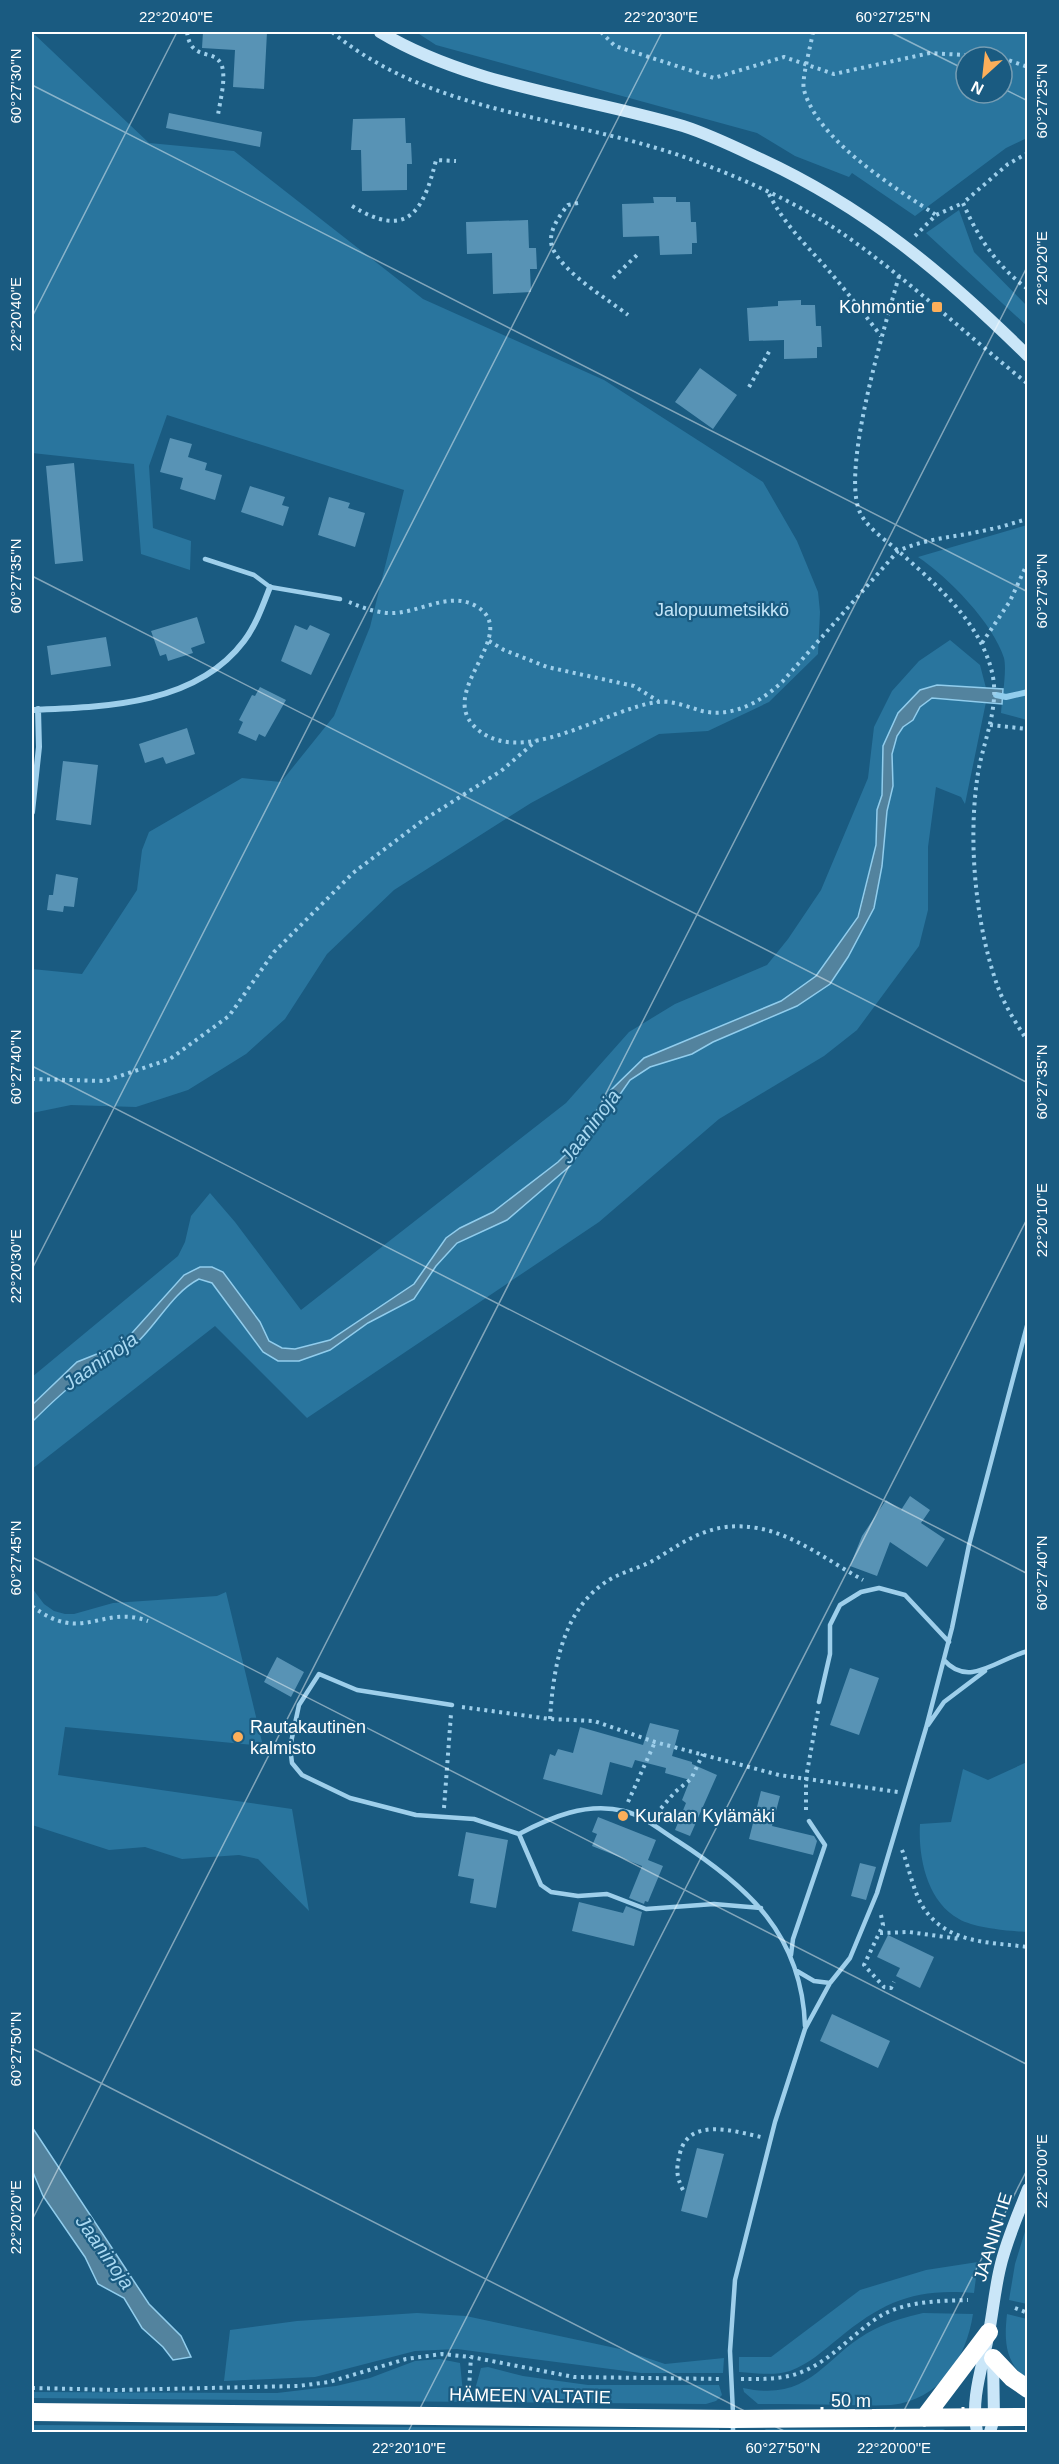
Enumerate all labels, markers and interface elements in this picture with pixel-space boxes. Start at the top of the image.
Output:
text: 22°20'40"E [139,8,213,25]
text: 22°20'30"E [624,8,698,25]
text: 60°27'25"N [855,8,931,25]
north arrow [954,45,1014,105]
text: 60°27'30"N [7,48,24,124]
text: 60°27'25"N [1033,63,1050,139]
text: N [968,78,986,98]
text: 22°20'20"E [1033,231,1050,305]
text: 22°20'40"E [7,277,24,351]
place label: Kohmontie [839,297,925,317]
marker: Kohmontie [930,300,944,314]
text: 60°27'35"N [7,538,24,614]
text: 60°27'30"N [1033,553,1050,629]
park label: Jalopuumetsikkö [655,600,789,620]
text: 60°27'40"N [7,1029,24,1105]
text: 60°27'35"N [1033,1044,1050,1120]
water label: Jaaninoja [555,1085,625,1168]
text: 22°20'10"E [1033,1183,1050,1257]
text: 22°20'30"E [7,1229,24,1303]
water label: Jaaninoja [58,1327,141,1395]
text: 60°27'45"N [7,1520,24,1596]
text: 60°27'40"N [1033,1535,1050,1611]
place label: Rautakautinen kalmisto [250,1717,366,1758]
marker: Rautakautinen kalmisto [231,1730,245,1744]
place label: Kuralan Kylämäki [635,1806,775,1826]
marker: Kuralan Kylämäki [616,1809,630,1823]
text: 60°27'50"N [7,2011,24,2087]
text: 22°20'00"E [1033,2134,1050,2208]
text: 22°20'20"E [7,2180,24,2254]
street label: JAANINTIE [970,2190,1016,2284]
water label: Jaaninoja [71,2210,139,2293]
scale bar [822,2380,963,2418]
street label: HÄMEEN VALTATIE [449,2385,611,2407]
text: 50 m [831,2391,871,2411]
text: 22°20'10"E [372,2439,446,2456]
text: 60°27'50"N [745,2439,821,2456]
text: 22°20'00"E [857,2439,931,2456]

